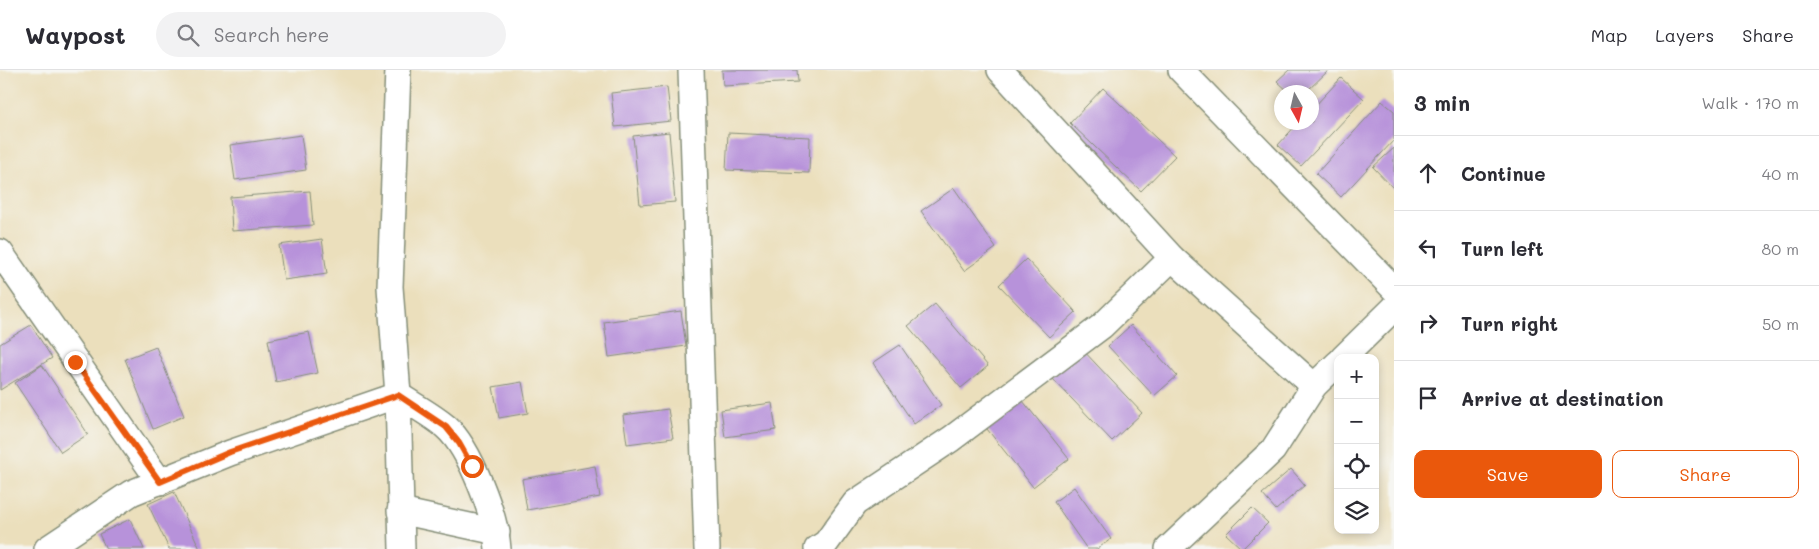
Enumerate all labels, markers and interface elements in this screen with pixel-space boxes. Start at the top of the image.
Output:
search box [156,12,506,57]
text: Waypost [25,19,126,50]
icon: search [174,21,202,49]
text: Search here [214,22,329,47]
text: Map [1591,23,1627,47]
text: Layers [1655,23,1714,47]
text: Share [1742,23,1794,47]
north arrow [1274,85,1319,130]
text: 3 min [1414,89,1470,116]
text: Walk · 170 m [1701,92,1799,113]
icon: ahead [1414,159,1442,187]
text: Continue [1461,161,1546,186]
text: 40 m [1762,163,1799,184]
icon: left [1414,234,1442,262]
text: Turn left [1461,236,1544,261]
text: 80 m [1762,238,1799,259]
icon: right [1414,309,1442,337]
text: Turn right [1461,311,1558,336]
text: 50 m [1762,313,1799,334]
route end [64,351,87,374]
map controls [1334,354,1379,534]
button: + [1334,354,1379,399]
icon: arrive [1414,384,1442,412]
text: Arrive at destination [1461,386,1664,411]
button: − [1334,399,1379,444]
button: locate [1334,444,1379,489]
button: Save [1414,450,1602,498]
button: Share [1612,450,1799,498]
route start [461,455,484,478]
button: layers [1334,489,1379,534]

